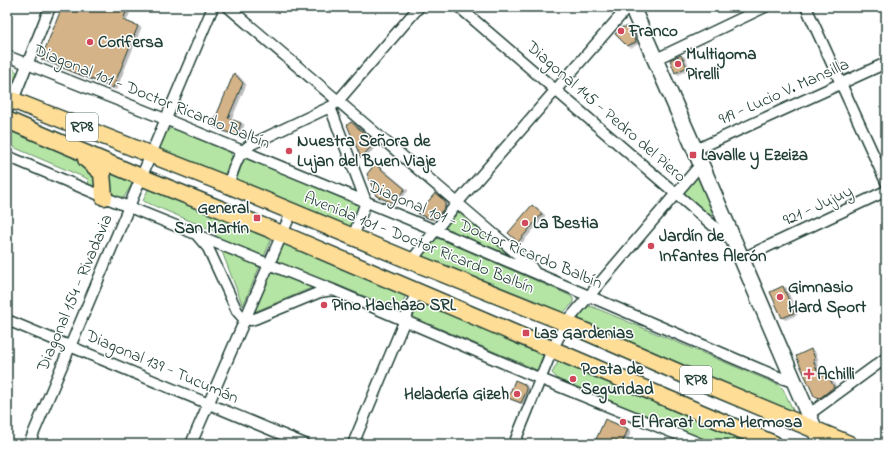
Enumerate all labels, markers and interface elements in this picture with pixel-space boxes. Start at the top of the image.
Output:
place label: Franco [628,19,678,44]
marker: Franco [616,26,626,36]
place label: Corifersa [98,30,163,55]
street label: Diagonal 145 - Pedro del Piero [518,35,692,190]
marker: Corifersa [85,37,95,47]
street label: Diagonal 101 - Doctor Ricardo Balbín [28,38,274,158]
place label: Multigoma Pirelli [686,42,756,87]
street label: 919 - Lucio V. Mansilla [715,52,853,132]
marker: Multigoma Pirelli [673,59,683,69]
road number: RP8 [66,113,98,141]
place label: Nuestra Señora de Lujan del Buen Viaje [297,129,437,174]
place label: Lavalle y Ezeiza [701,143,808,170]
marker: Nuestra Señora de Lujan del Buen Viaje [284,146,294,156]
marker: Lavalle y Ezeiza [688,150,698,160]
street label: Diagonal 101 - Doctor Ricardo Balbín [362,174,606,298]
street label: 921 - Jujuy [779,179,857,234]
street label: Avenida 101 - Doctor Ricardo Balbín [300,185,538,301]
place label: General San Martín [174,196,250,241]
street label: Diagonal 154 - Rivadavia [30,211,121,377]
place label: La Bestia [533,211,598,236]
marker: General San Martín [252,213,262,223]
marker: La Bestia [520,218,530,228]
place label: Jardín de Infantes Alerón [659,224,767,269]
marker: Jardín de Infantes Alerón [646,241,656,251]
place label: Gimnasio Hard Sport [788,275,866,320]
marker: Gimnasio Hard Sport [775,292,785,302]
place label: Pino Hachazo SRL [332,293,457,318]
marker: Pino Hachazo SRL [319,300,329,310]
place label: Las Gardenias [534,321,634,346]
street label: Diagonal 139 - Tucumán [80,323,242,412]
marker: Las Gardenias [521,328,531,338]
place label: Posta de Seguridad [581,357,654,404]
place label: Achilli [817,362,855,387]
road number: RP8 [680,366,712,394]
marker: Achilli [804,369,814,379]
marker: Posta de Seguridad [568,374,578,384]
place label: Heladería Gizeh [404,382,509,407]
marker: Heladería Gizeh [512,389,522,399]
place label: El Ararat Loma Hermosa [631,410,802,435]
marker: El Ararat Loma Hermosa [618,417,628,427]

